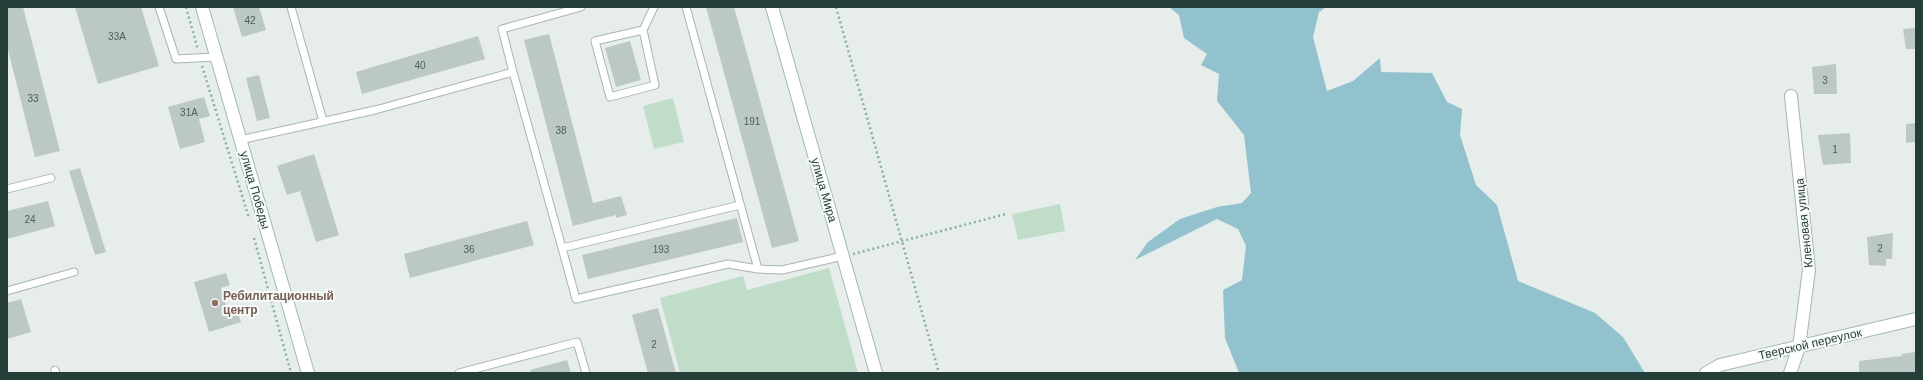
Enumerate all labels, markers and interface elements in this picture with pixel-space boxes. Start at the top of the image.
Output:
house number: 42 [244,15,256,26]
house number: 33А [108,31,126,42]
house number: 40 [414,60,426,71]
house number: 3 [1822,75,1828,86]
house number: 33 [27,93,39,104]
house number: 31А [180,107,198,118]
house number: 191 [744,116,761,127]
house number: 38 [555,125,567,136]
house number: 1 [1832,144,1838,155]
street label: улица Победы [237,149,273,231]
street label: улица Мира [808,156,840,224]
street label: Кленовая улица [1792,177,1816,268]
house number: 24 [24,214,36,225]
house number: 2 [1877,243,1883,254]
house number: 36 [463,244,475,255]
house number: 193 [653,244,670,255]
place label: Ребилитационный центр [223,289,334,317]
marker: Ребилитационный центр [210,298,220,308]
street label: Тверской переулок [1757,325,1864,363]
house number: 2 [651,339,657,350]

